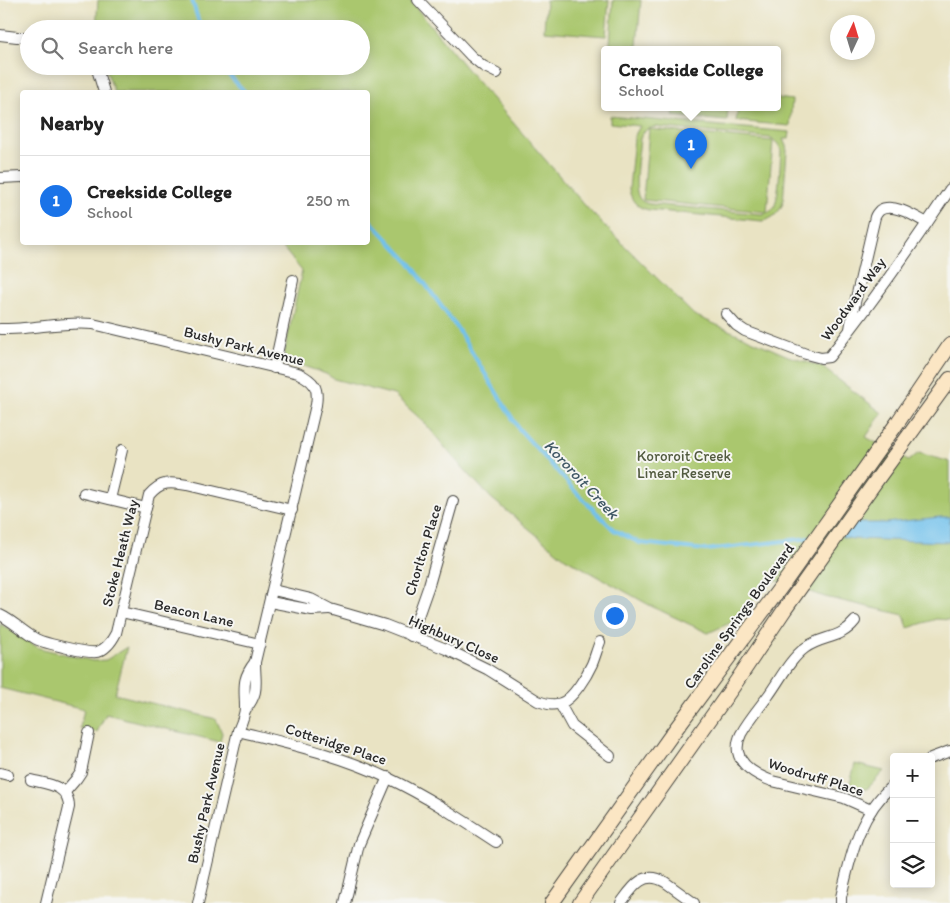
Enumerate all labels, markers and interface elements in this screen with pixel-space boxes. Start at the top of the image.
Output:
north arrow [830,15,875,60]
search box [20,20,370,75]
icon: search [38,34,66,62]
text: Search here [78,36,173,59]
popup [601,46,781,111]
text: Creekside College [618,58,764,81]
text: School [618,81,664,100]
text: Nearby [40,110,104,135]
pin: 1 [675,128,707,169]
text: Creekside College [87,180,232,203]
text: 1 [52,191,60,210]
text: 250 m [306,191,350,210]
text: School [87,203,133,222]
street label: Woodward Way [817,254,889,344]
street label: Bushy Park Avenue [182,322,306,370]
water label: Kororoit Creek [540,436,623,523]
park label: Kororoit Creek Linear Reserve [637,447,732,482]
street label: Stoke Heath Way [98,498,142,608]
street label: Chorlton Place [401,502,445,598]
street label: Caroline Springs Boulevard [680,540,798,692]
street label: Beacon Lane [152,595,236,631]
your location [602,603,628,629]
street label: Highbury Close [406,611,502,667]
street label: Cotteridge Place [283,719,389,769]
street label: Bushy Park Avenue [183,741,229,865]
map controls [890,753,935,888]
button: + [890,753,935,798]
street label: Woodruff Place [766,754,866,800]
button: − [890,798,935,843]
button: layers [890,843,935,888]

